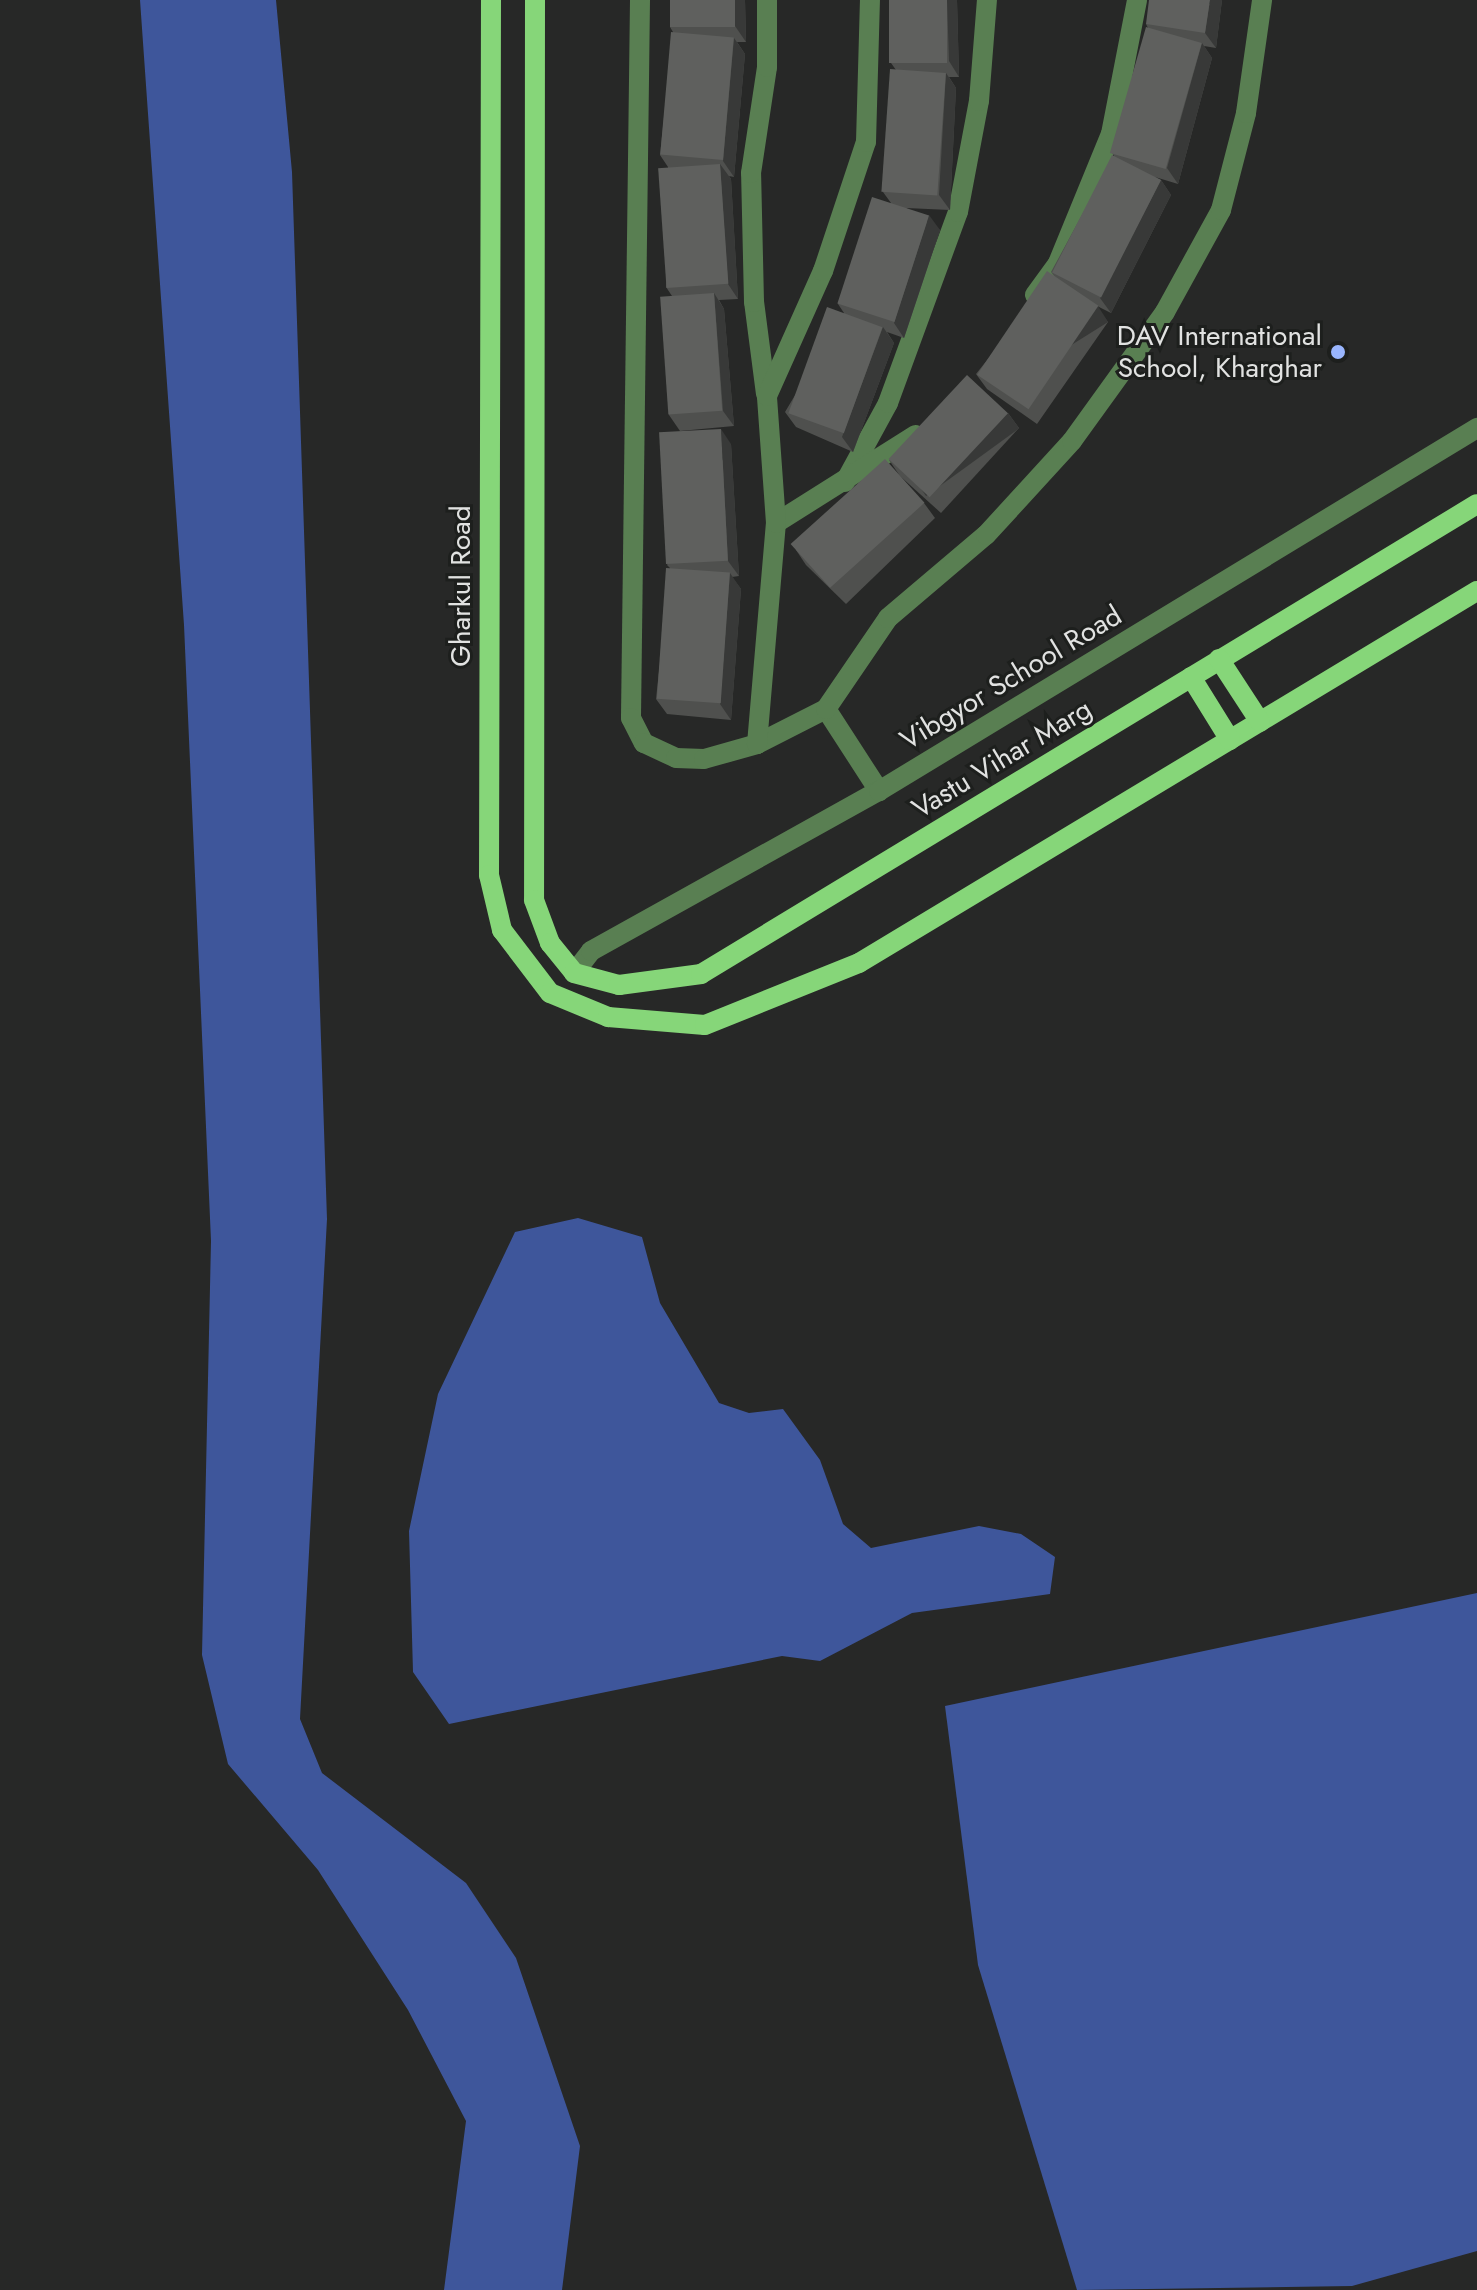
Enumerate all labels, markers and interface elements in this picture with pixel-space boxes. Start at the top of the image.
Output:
place label: DAV International School, Kharghar [1117,319,1322,385]
marker: DAV International School, Kharghar [1329,343,1347,361]
street label: Gharkul Road [444,505,478,667]
street label: Vibgyor School Road [894,599,1128,757]
street label: Vastu Vihar Marg [906,692,1098,826]

